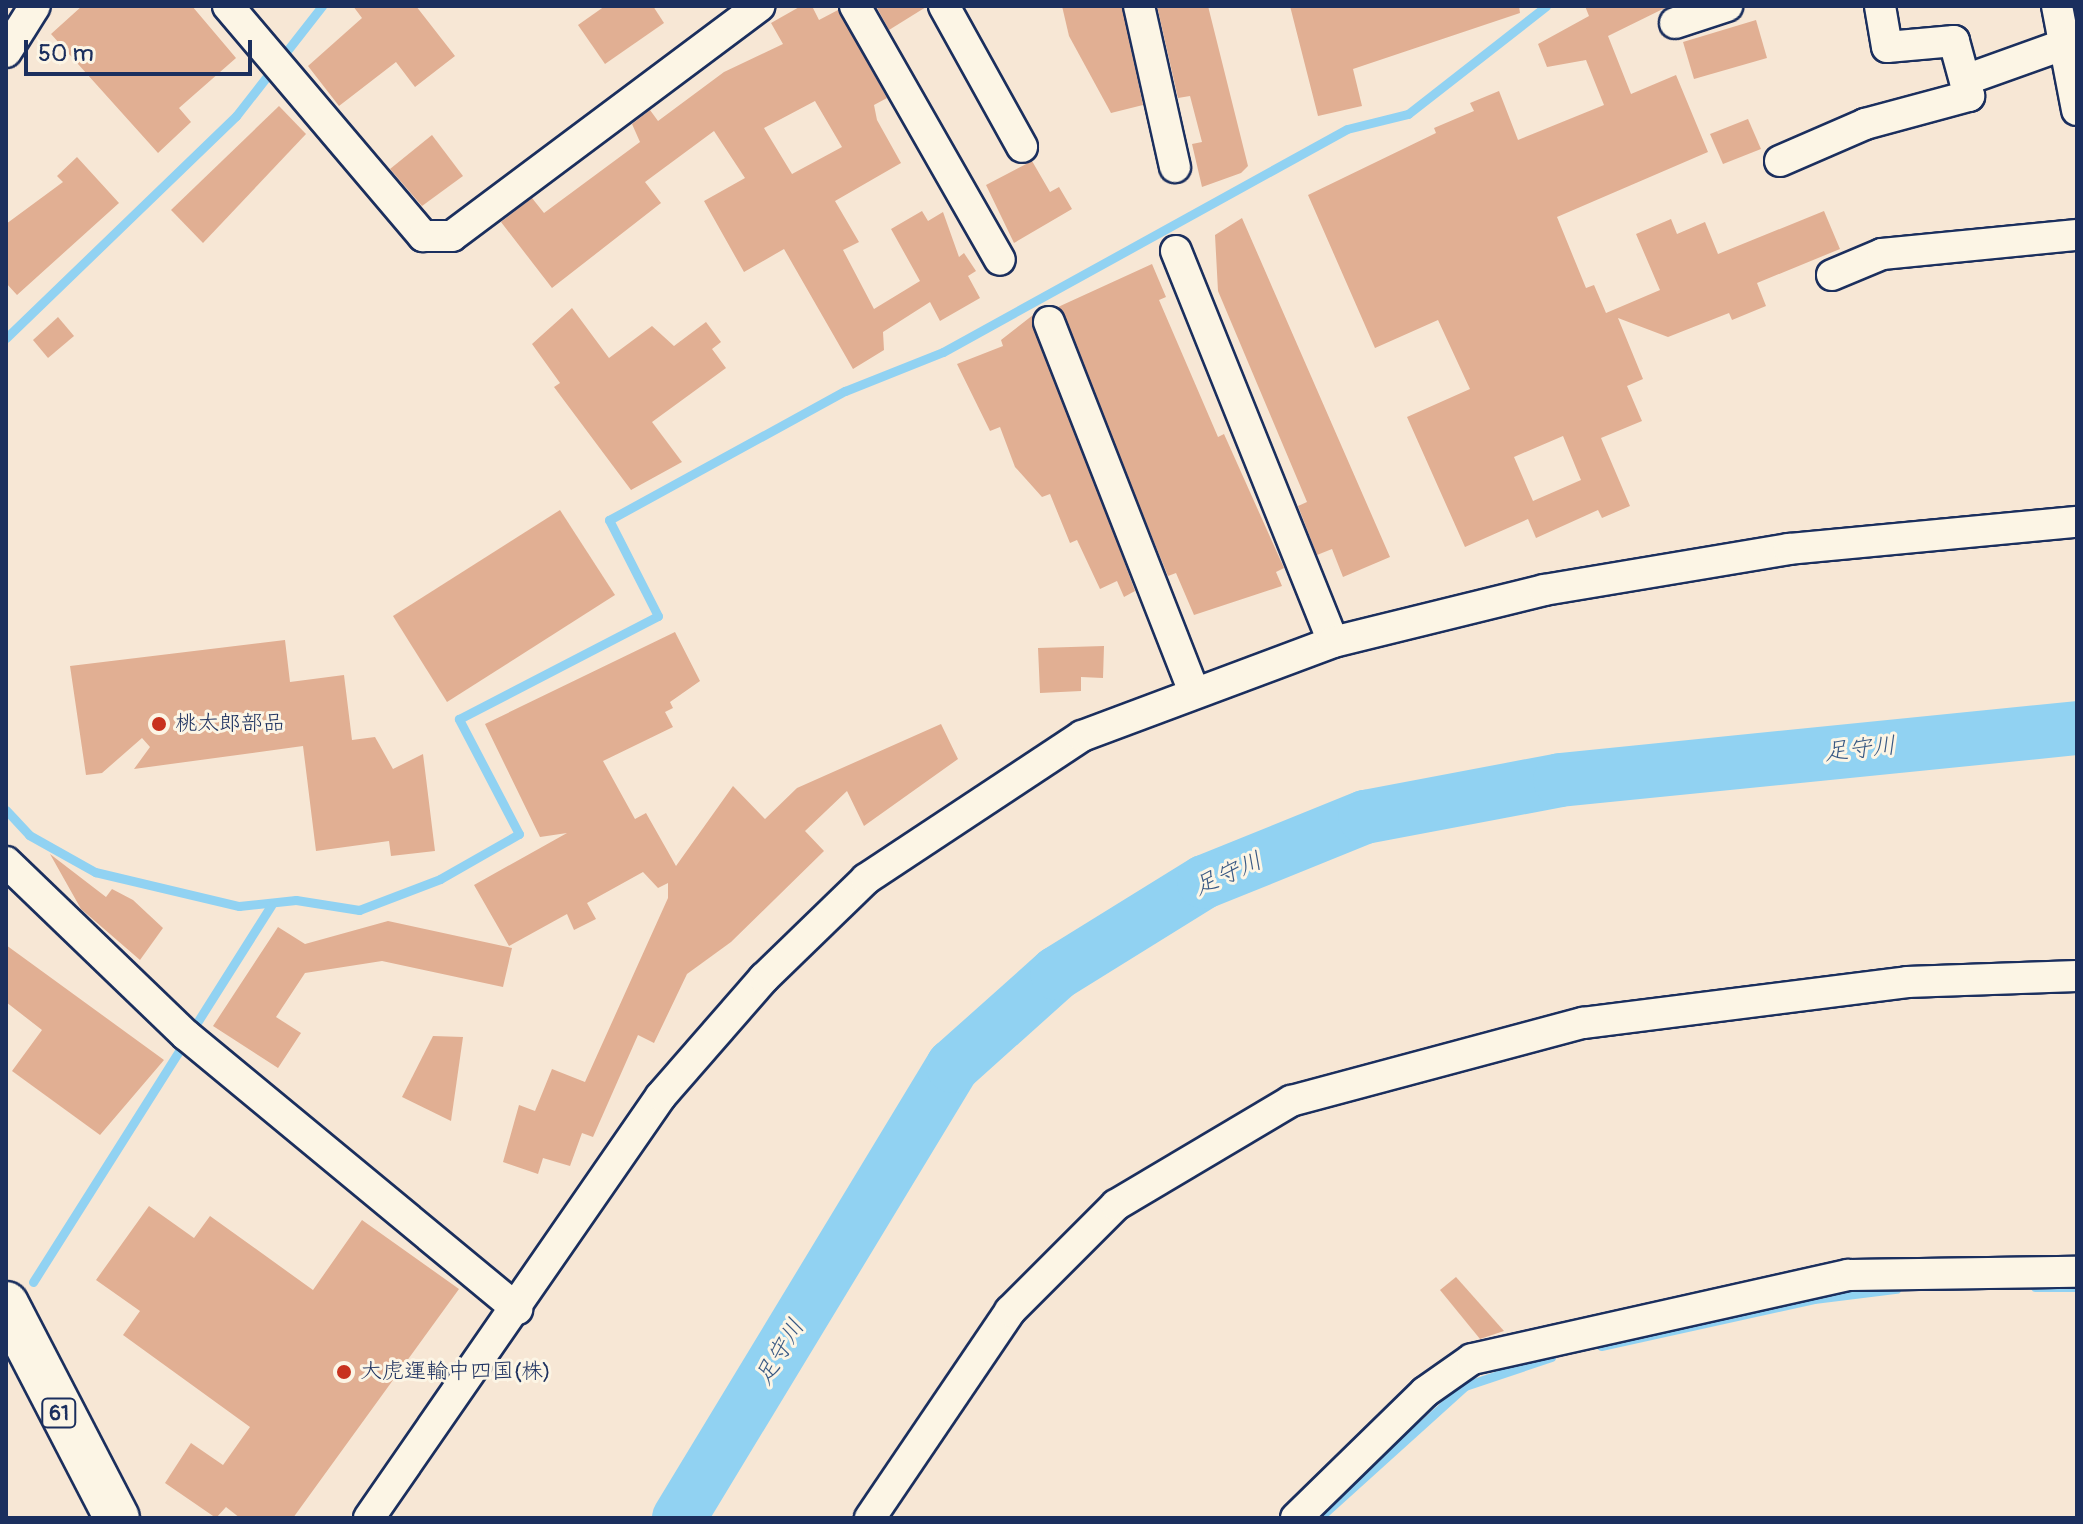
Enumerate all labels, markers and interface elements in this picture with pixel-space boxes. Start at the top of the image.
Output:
scale bar [28,24,256,74]
text: 50 m [38,39,94,68]
place label: 桃太郎部品 [175,711,285,737]
marker: 桃太郎部品 [150,715,168,733]
water label: 足守川 [1823,731,1897,767]
water label: 足守川 [1189,846,1267,902]
water label: 足守川 [749,1314,811,1390]
place label: 大虎運輸中四国(株) [360,1359,551,1385]
marker: 大虎運輸中四国(株) [335,1363,353,1381]
road number: 61 [41,1397,77,1429]

